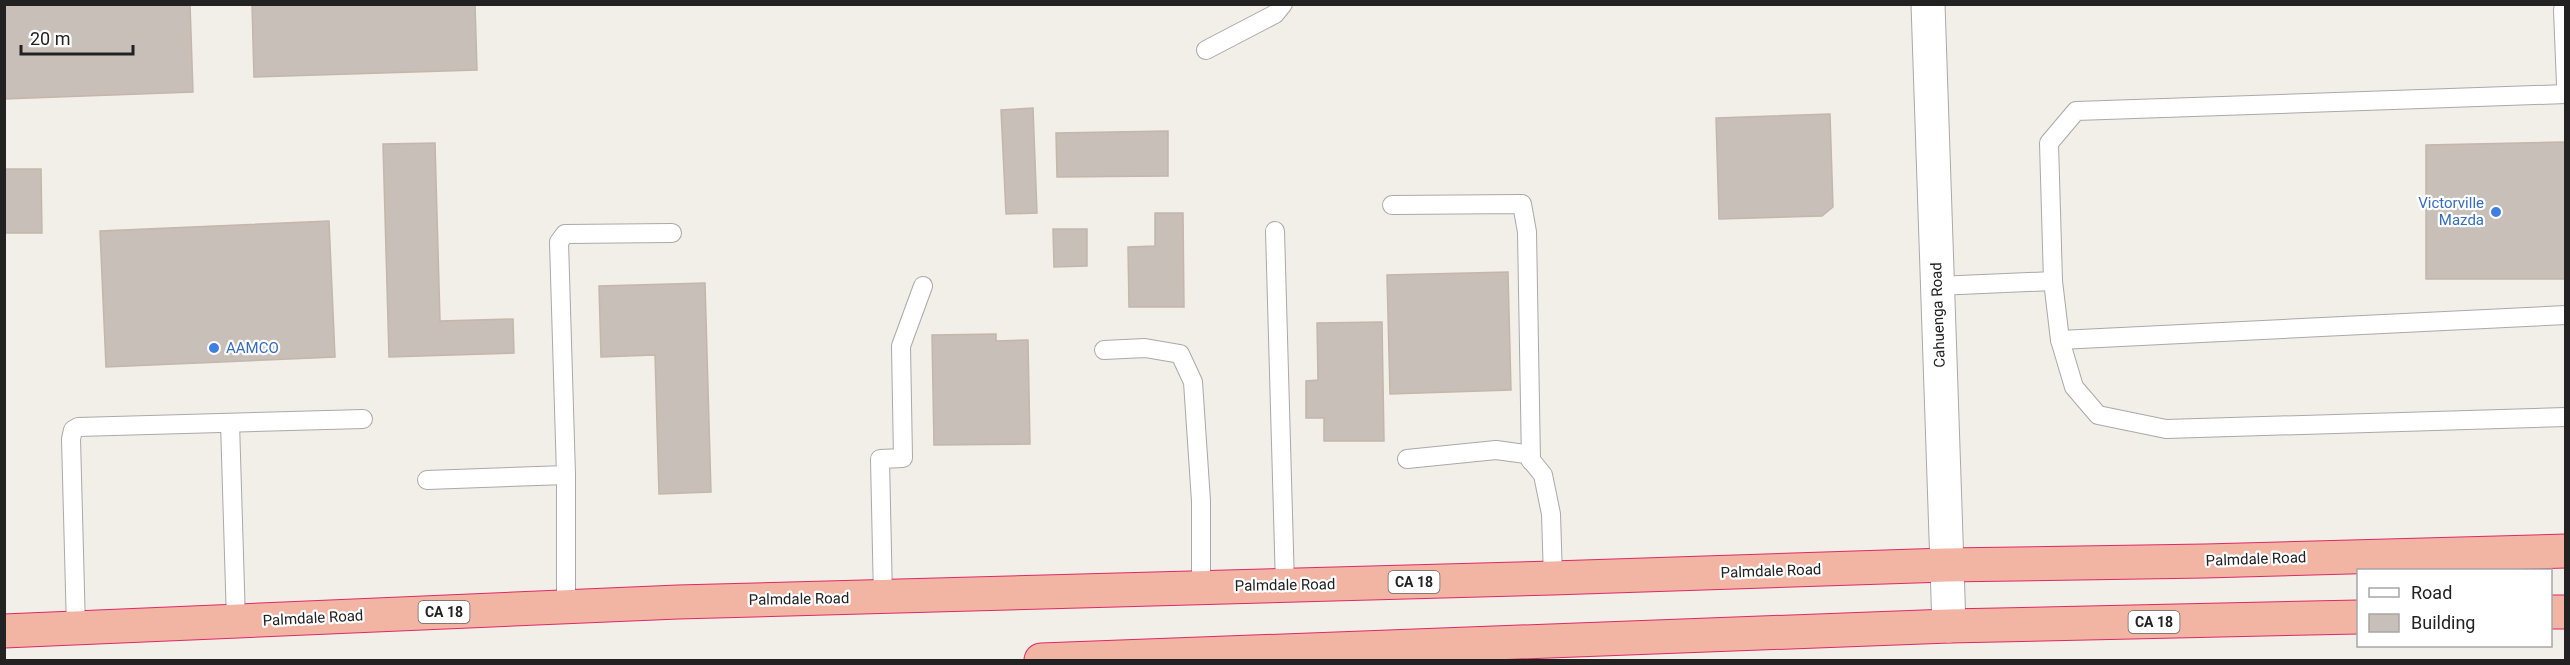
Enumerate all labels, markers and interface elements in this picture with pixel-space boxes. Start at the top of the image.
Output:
scale bar [21,18,134,56]
text: 20 m [30,28,70,49]
place label: Victorville Mazda [2418,194,2484,229]
marker: Victorville Mazda [2489,205,2503,219]
street label: Cahuenga Road [1927,262,1949,368]
place label: AAMCO [226,339,279,357]
marker: AAMCO [207,341,221,355]
street label: Palmdale Road [2205,548,2307,570]
street label: Palmdale Road [1720,560,1822,582]
legend [2357,569,2552,647]
road number: CA 18 [1388,571,1440,593]
street label: Palmdale Road [1234,575,1336,595]
text: Road [2411,582,2452,603]
street label: Palmdale Road [748,589,850,609]
road number: CA 18 [418,601,470,623]
street label: Palmdale Road [262,606,364,630]
road number: CA 18 [2128,611,2180,633]
text: Building [2411,612,2475,633]

